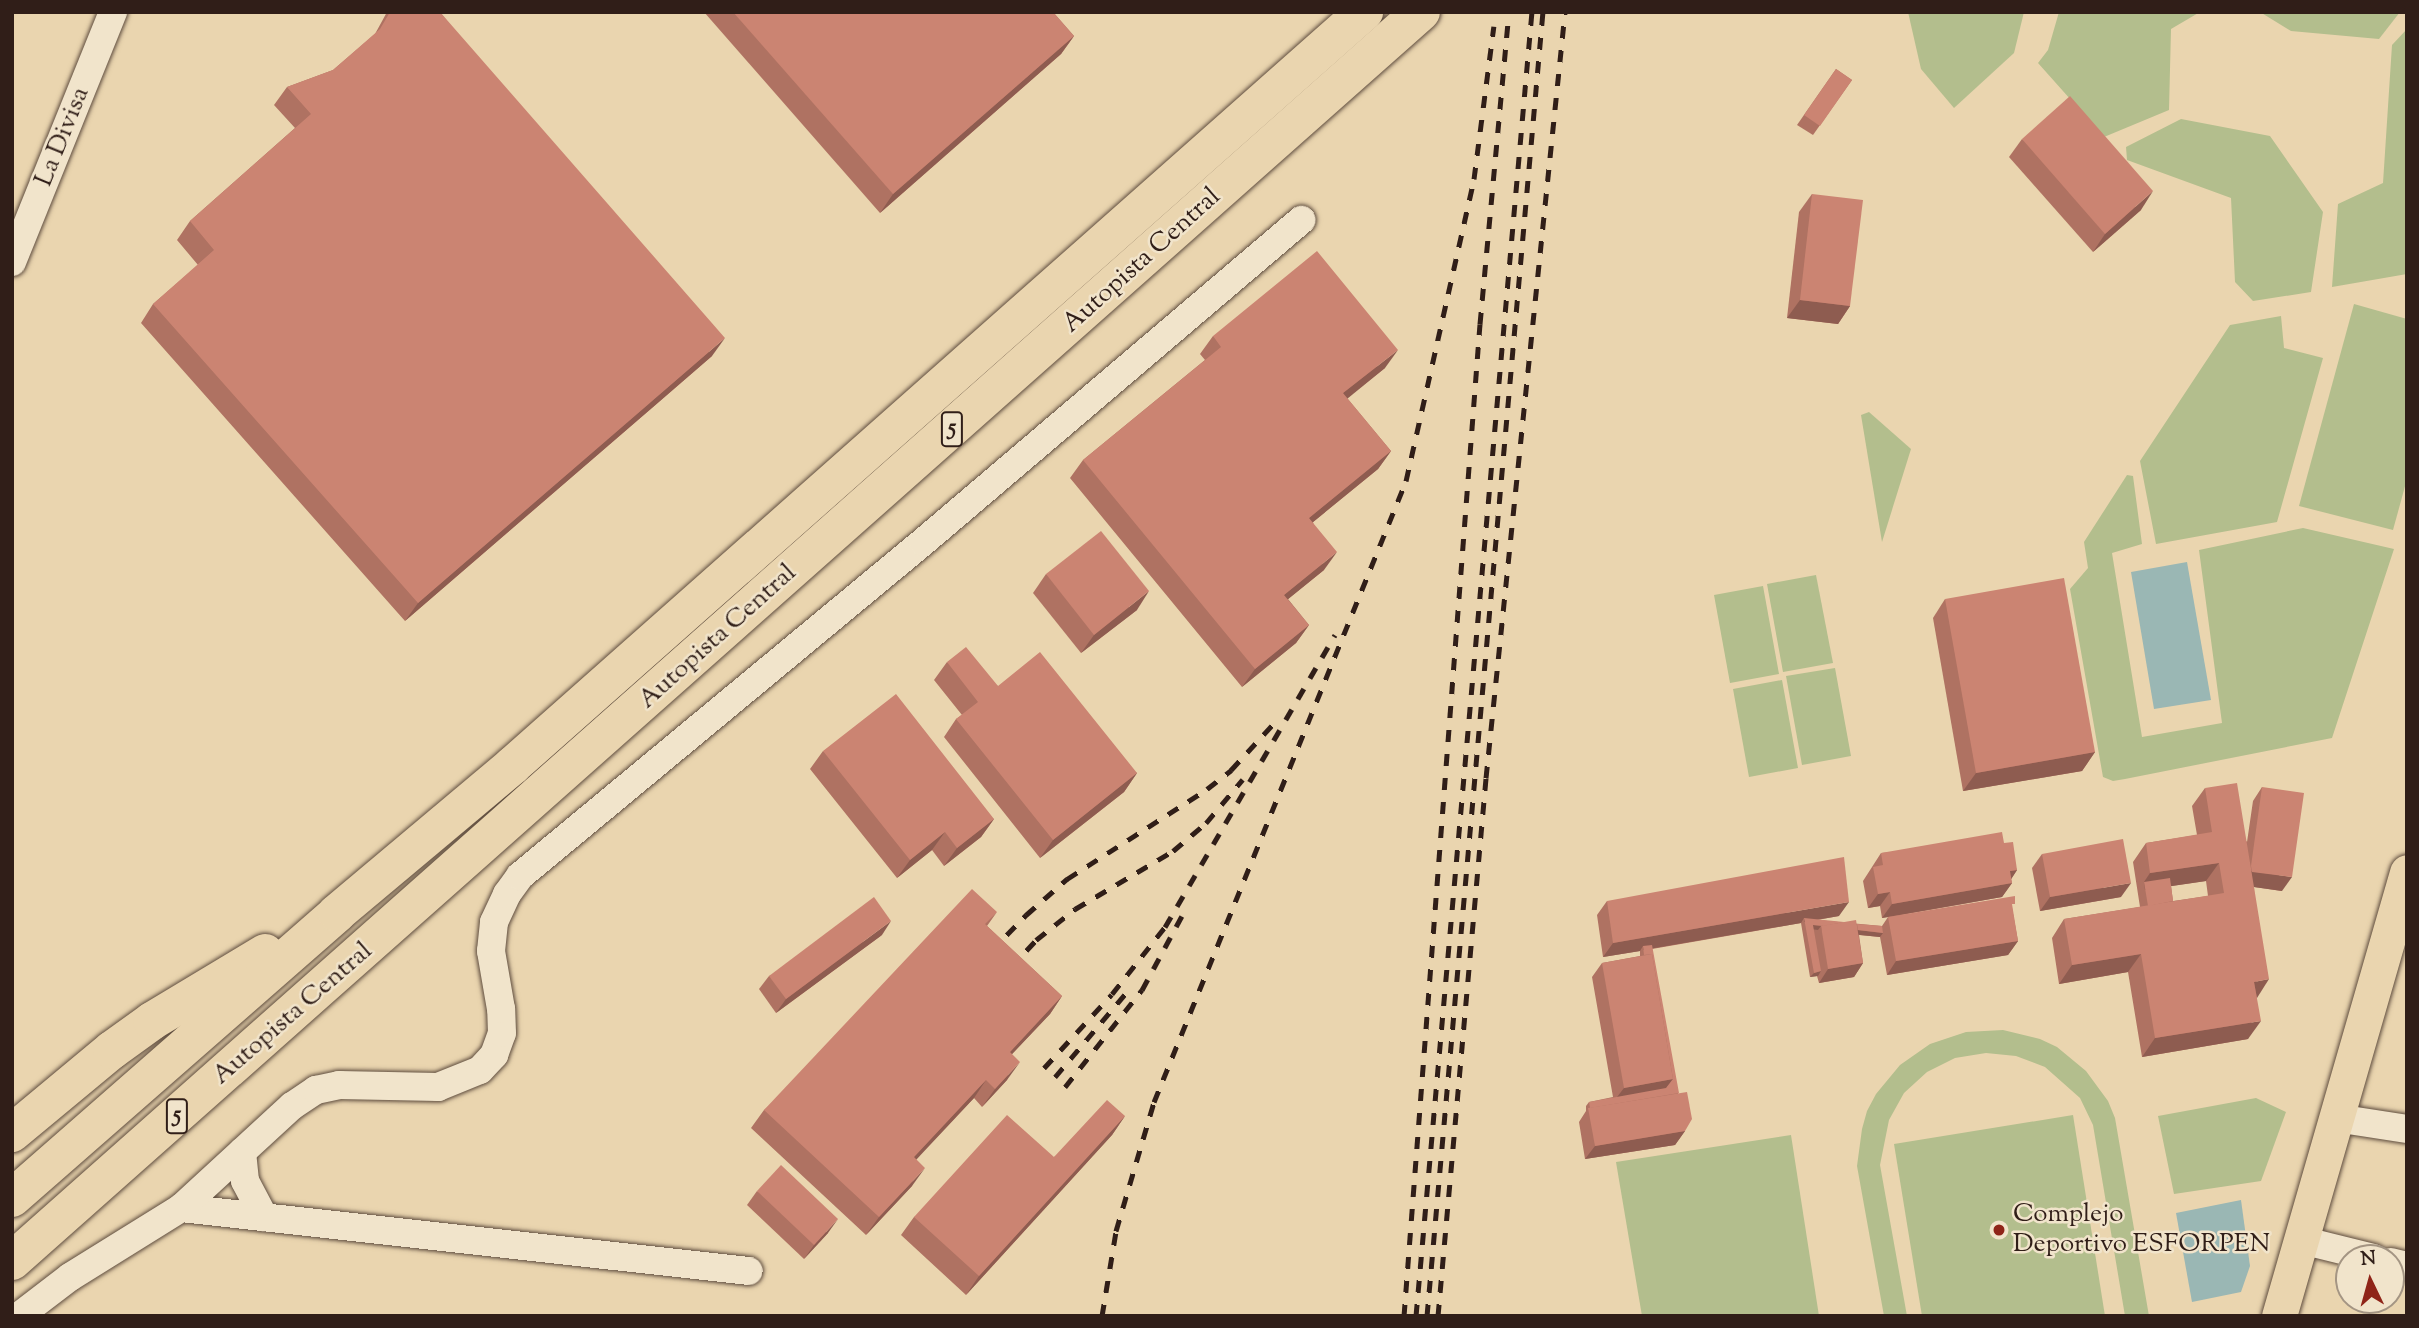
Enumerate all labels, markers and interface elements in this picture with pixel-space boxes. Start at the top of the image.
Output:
street label: La Divisa [29,83,97,191]
street label: Autopista Central [1057,182,1227,340]
road number: 5 [940,408,964,449]
street label: Autopista Central [633,558,803,716]
street label: Autopista Central [207,936,379,1092]
road number: 5 [165,1096,189,1136]
place label: Complejo Deportivo ESFORPEN [2013,1199,2270,1260]
marker: Complejo Deportivo ESFORPEN [1991,1222,2007,1238]
north arrow [2335,1244,2405,1314]
text: N [2360,1245,2377,1274]

